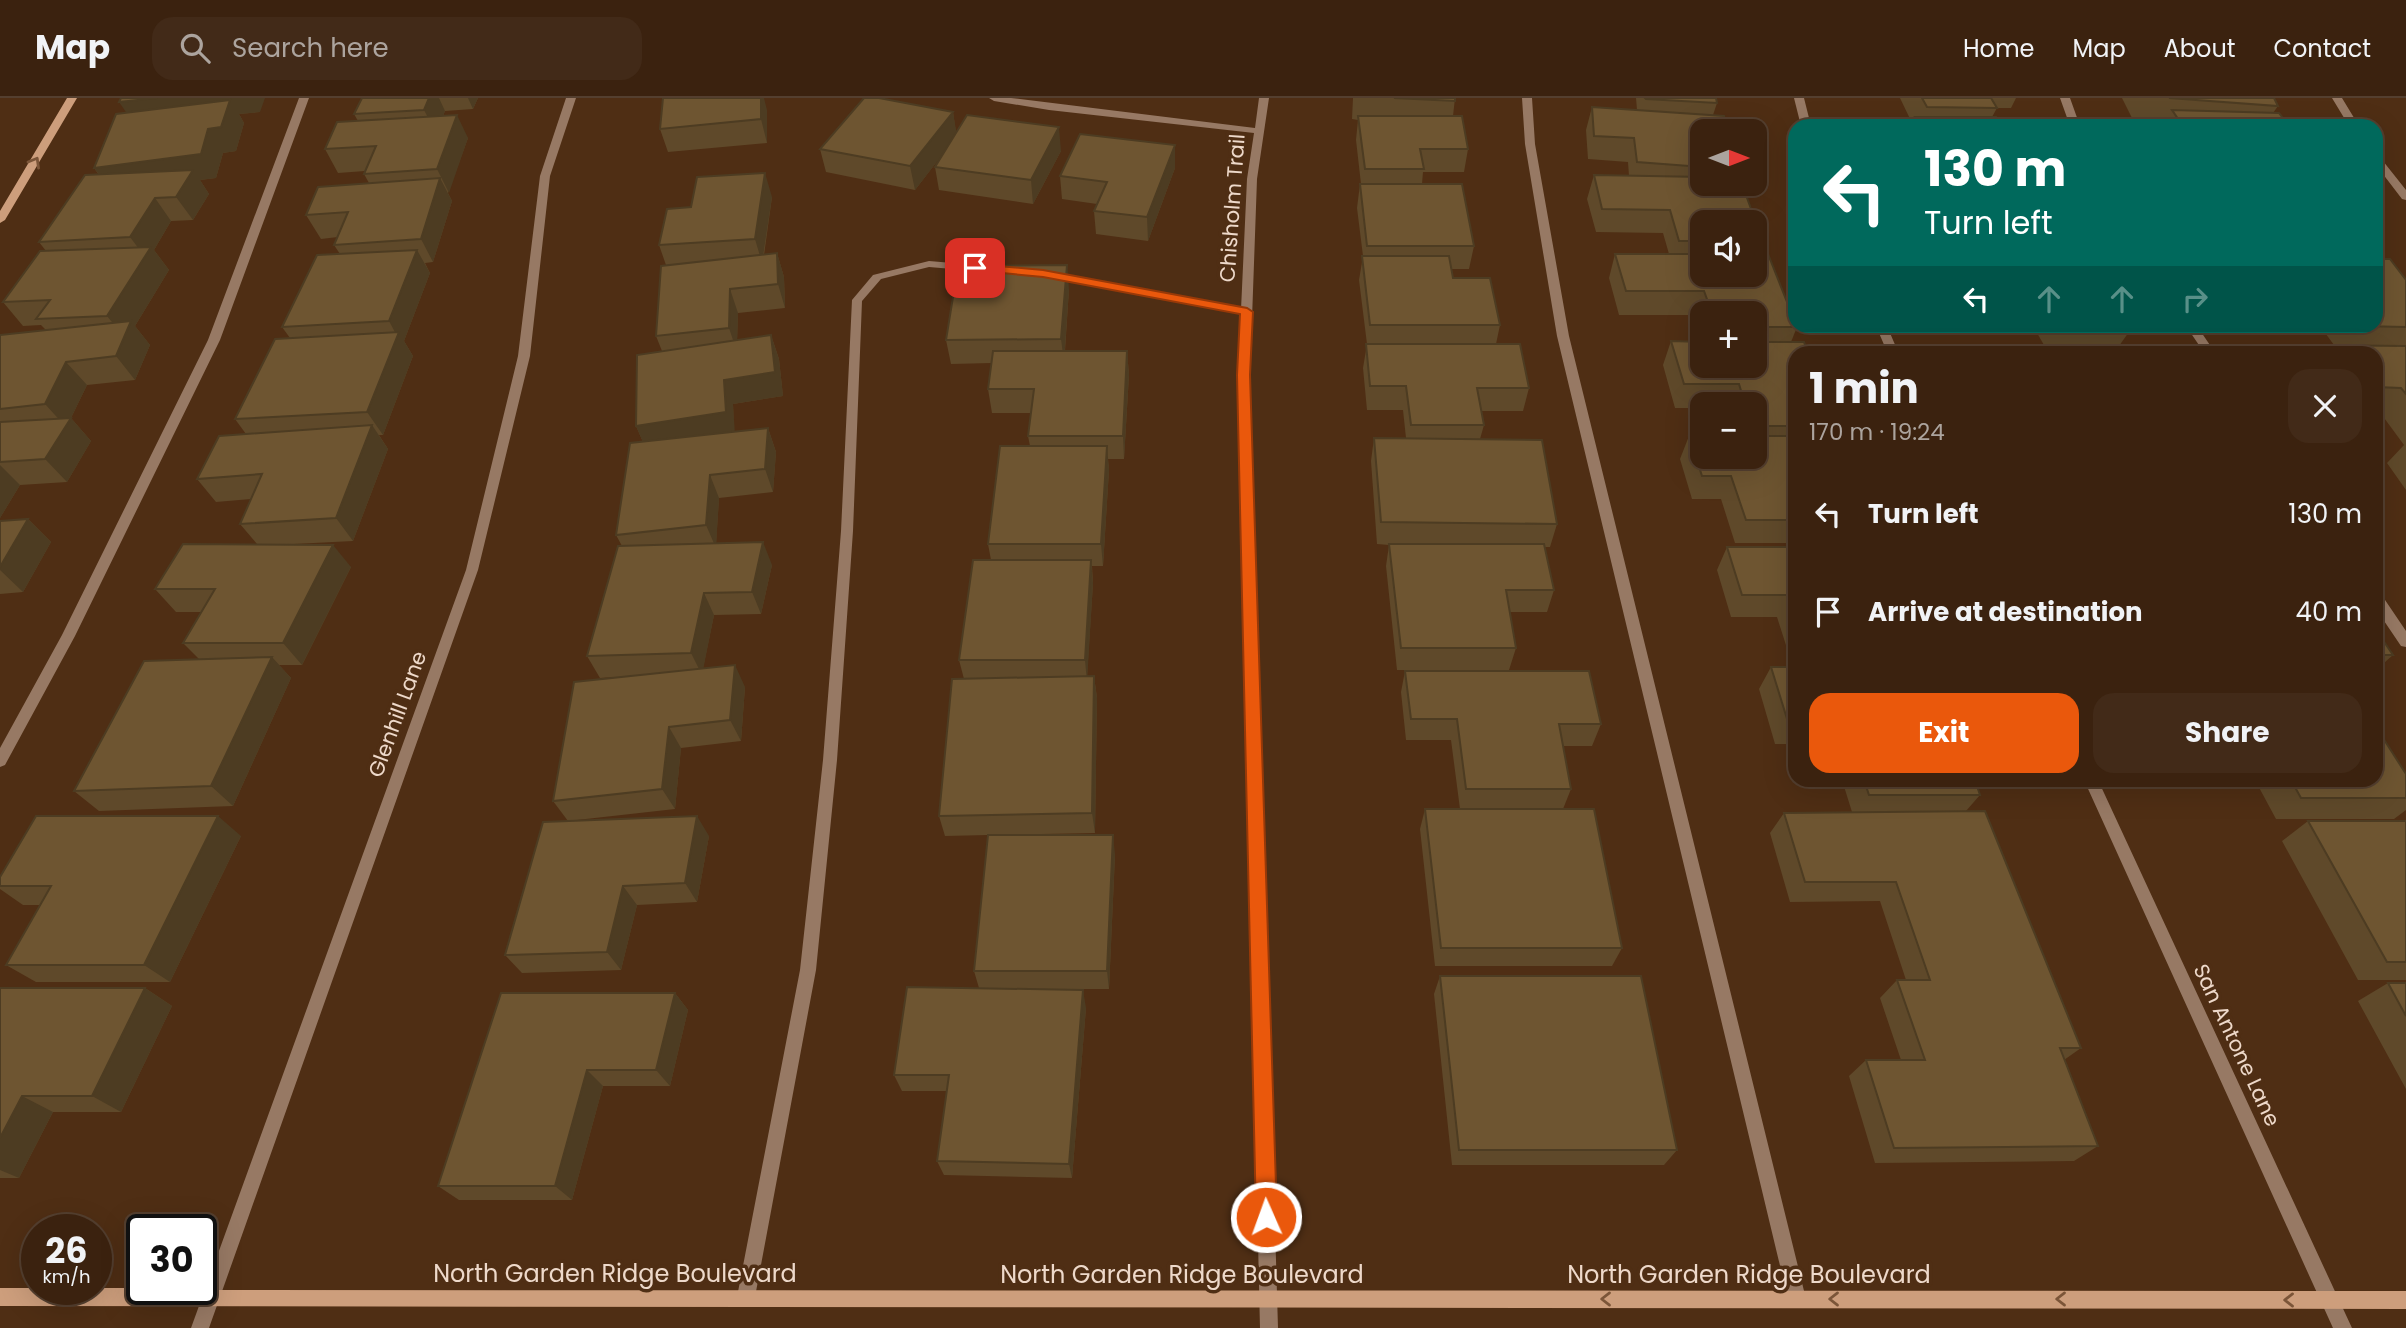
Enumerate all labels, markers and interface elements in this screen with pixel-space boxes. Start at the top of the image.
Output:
search box [152,17,642,80]
text: Map [35,24,110,71]
icon: search [176,29,214,67]
text: Search here [232,30,389,66]
text: Home [1963,32,2035,65]
text: Map [2073,32,2126,65]
text: About [2164,32,2235,65]
text: Contact [2273,32,2371,65]
north arrow [1690,119,1768,196]
map controls [1690,119,1767,469]
street label: Chisholm Trail [1212,133,1252,283]
text: 130 m [1924,135,2066,203]
icon: left [1809,147,1900,238]
one-way arrow [27,157,40,169]
text: Turn left [1924,200,2053,245]
button: sound [1690,210,1767,287]
pin [945,238,1005,298]
icon: arrive [956,249,994,287]
icon: left [1957,280,1995,318]
icon: ahead [2030,280,2068,318]
icon: ahead [2103,280,2141,318]
icon: right [2176,280,2214,318]
button: + [1690,301,1767,378]
text: 1 min [1809,359,1919,418]
button: close [2288,369,2362,443]
button: − [1690,392,1767,469]
text: 170 m · 19:24 [1809,416,1945,448]
icon: left [1809,495,1847,533]
text: Turn left [1868,496,1979,532]
text: 130 m [2288,496,2362,532]
icon: arrive [1809,593,1847,631]
text: Arrive at destination [1868,594,2143,630]
text: 40 m [2296,594,2362,630]
street label: Glenhill Lane [361,647,433,781]
button: Exit [1809,693,2079,773]
button: Share [2093,693,2362,773]
street label: San Antone Lane [2187,959,2287,1131]
position arrow [1229,1180,1303,1254]
speed limit sign: 30 [126,1214,217,1305]
text: 26 [45,1226,88,1275]
street label: North Garden Ridge Boulevard [433,1257,797,1290]
street label: North Garden Ridge Boulevard [1000,1258,1364,1291]
street label: North Garden Ridge Boulevard [1567,1258,1931,1291]
text: km/h [43,1264,90,1289]
one-way arrow [1601,1291,1611,1307]
one-way arrow [1828,1291,1839,1307]
one-way arrow [2056,1291,2066,1307]
one-way arrow [2283,1292,2294,1308]

